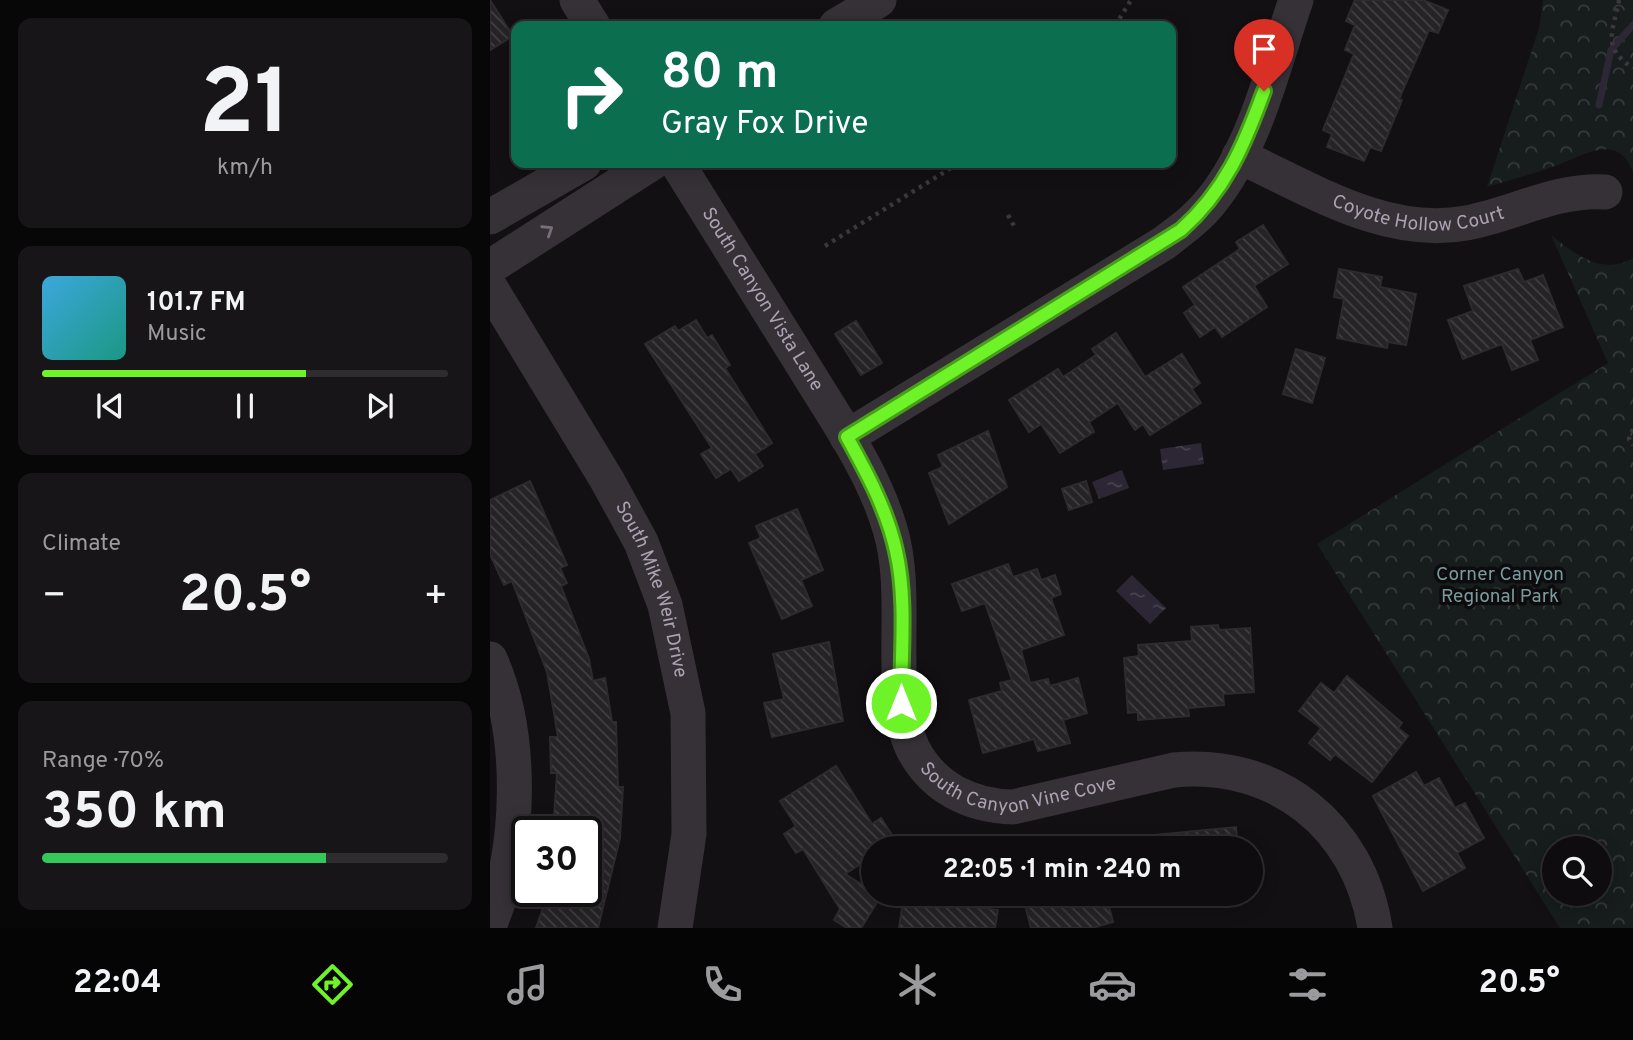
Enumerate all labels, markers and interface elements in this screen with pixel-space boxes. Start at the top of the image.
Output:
pin [1234,19,1294,91]
icon: arrive [1245,30,1283,68]
text: 80 m [661,44,778,106]
icon: right [546,49,637,140]
text: 21 [199,51,291,166]
text: Gray Fox Drive [661,105,869,145]
text: km/h [217,154,273,183]
street label: Coyote Hollow Court [1328,190,1507,238]
street label: South Canyon Vista Lane [696,203,828,396]
one-way arrow [540,225,553,238]
text: 101.7 FM [147,287,246,320]
text: Music [147,320,207,349]
icon: previous [91,387,129,425]
icon: pause [226,387,264,425]
icon: next [361,387,399,425]
street label: South Mike Weir Drive [609,497,692,680]
text: Climate [42,530,121,559]
park label: Corner Canyon Regional Park [1436,563,1564,609]
text: 20.5° [179,564,311,630]
text: − [42,573,67,622]
text: + [423,573,448,622]
position arrow [864,666,938,740]
text: Range · 70% [42,747,164,776]
street label: South Canyon Vine Cove [914,757,1119,820]
text: 350 km [42,781,227,847]
speed limit sign: 30 [511,816,602,907]
map controls [1542,836,1612,906]
button: search [1542,836,1612,906]
text: 22:05 · 1 min · 240 m [943,854,1181,887]
icon: directions [308,960,357,1009]
icon: music [503,960,552,1009]
icon: phone [698,960,747,1009]
icon: climate [893,960,942,1009]
icon: car [1088,960,1137,1009]
icon: filters [1283,960,1332,1009]
text: 22:04 [73,964,162,1004]
text: 20.5° [1479,964,1560,1004]

